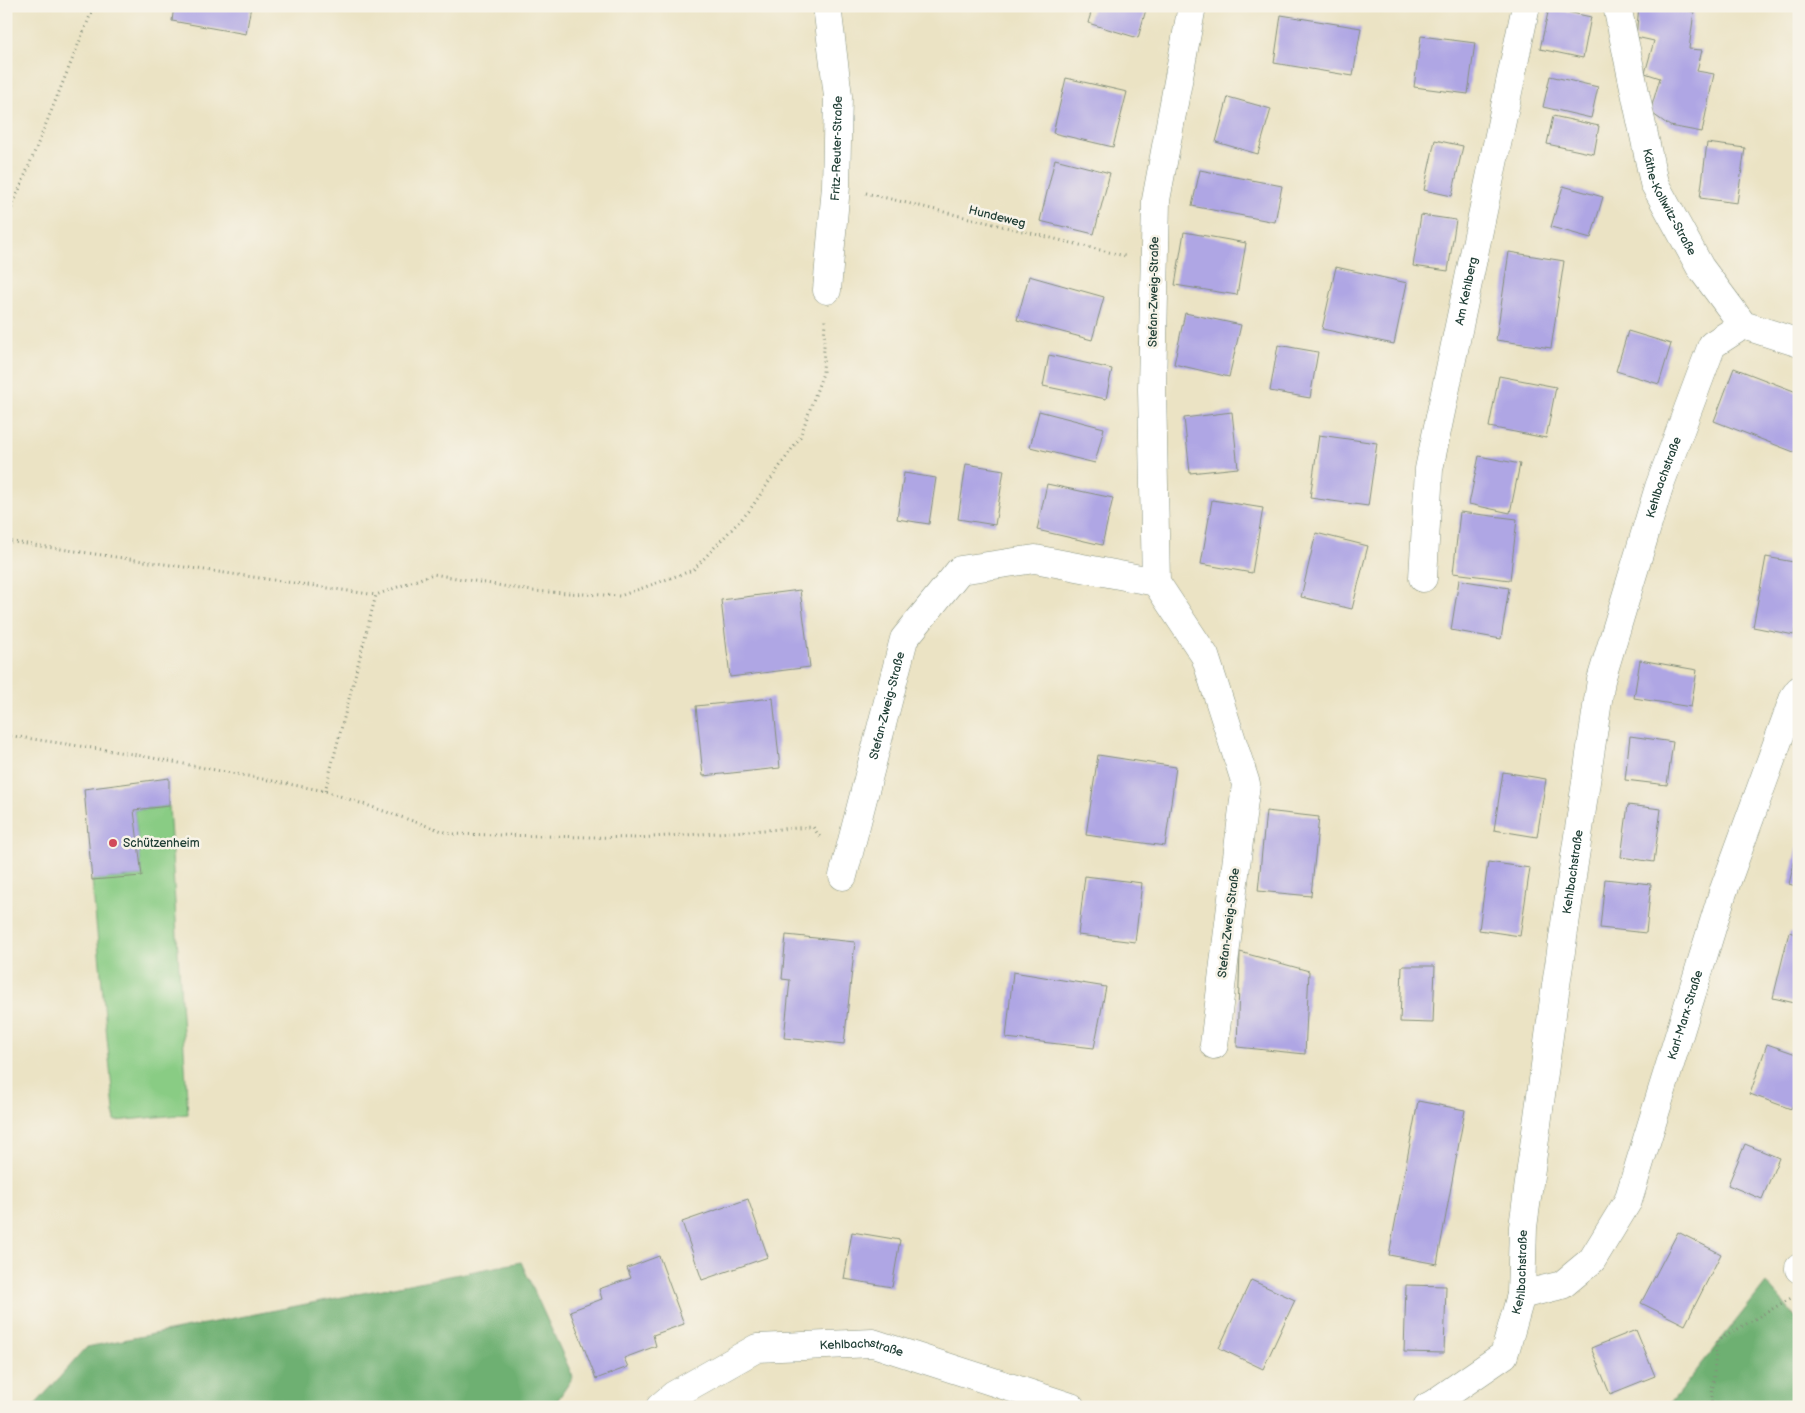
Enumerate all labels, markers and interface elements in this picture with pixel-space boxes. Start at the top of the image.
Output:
street label: Fritz-Reuter-Straße [827,96,846,201]
street label: Käthe-Kollwitz-Straße [1639,147,1700,258]
street label: Hundeweg [967,203,1027,231]
street label: Stefan-Zweig-Straße [1146,237,1162,347]
street label: Am Kehlberg [1452,255,1481,327]
street label: Kehlbachstraße [1643,435,1685,520]
street label: Stefan-Zweig-Straße [866,650,908,761]
street label: Kehlbachstraße [1559,829,1586,915]
place label: Schützenheim [123,836,200,851]
marker: Schützenheim [107,837,119,849]
street label: Stefan-Zweig-Straße [1215,867,1243,979]
street label: Karl-Marx-Straße [1664,968,1706,1062]
street label: Kehlbachstraße [1508,1230,1530,1316]
street label: Kehlbachstraße [819,1335,905,1360]

